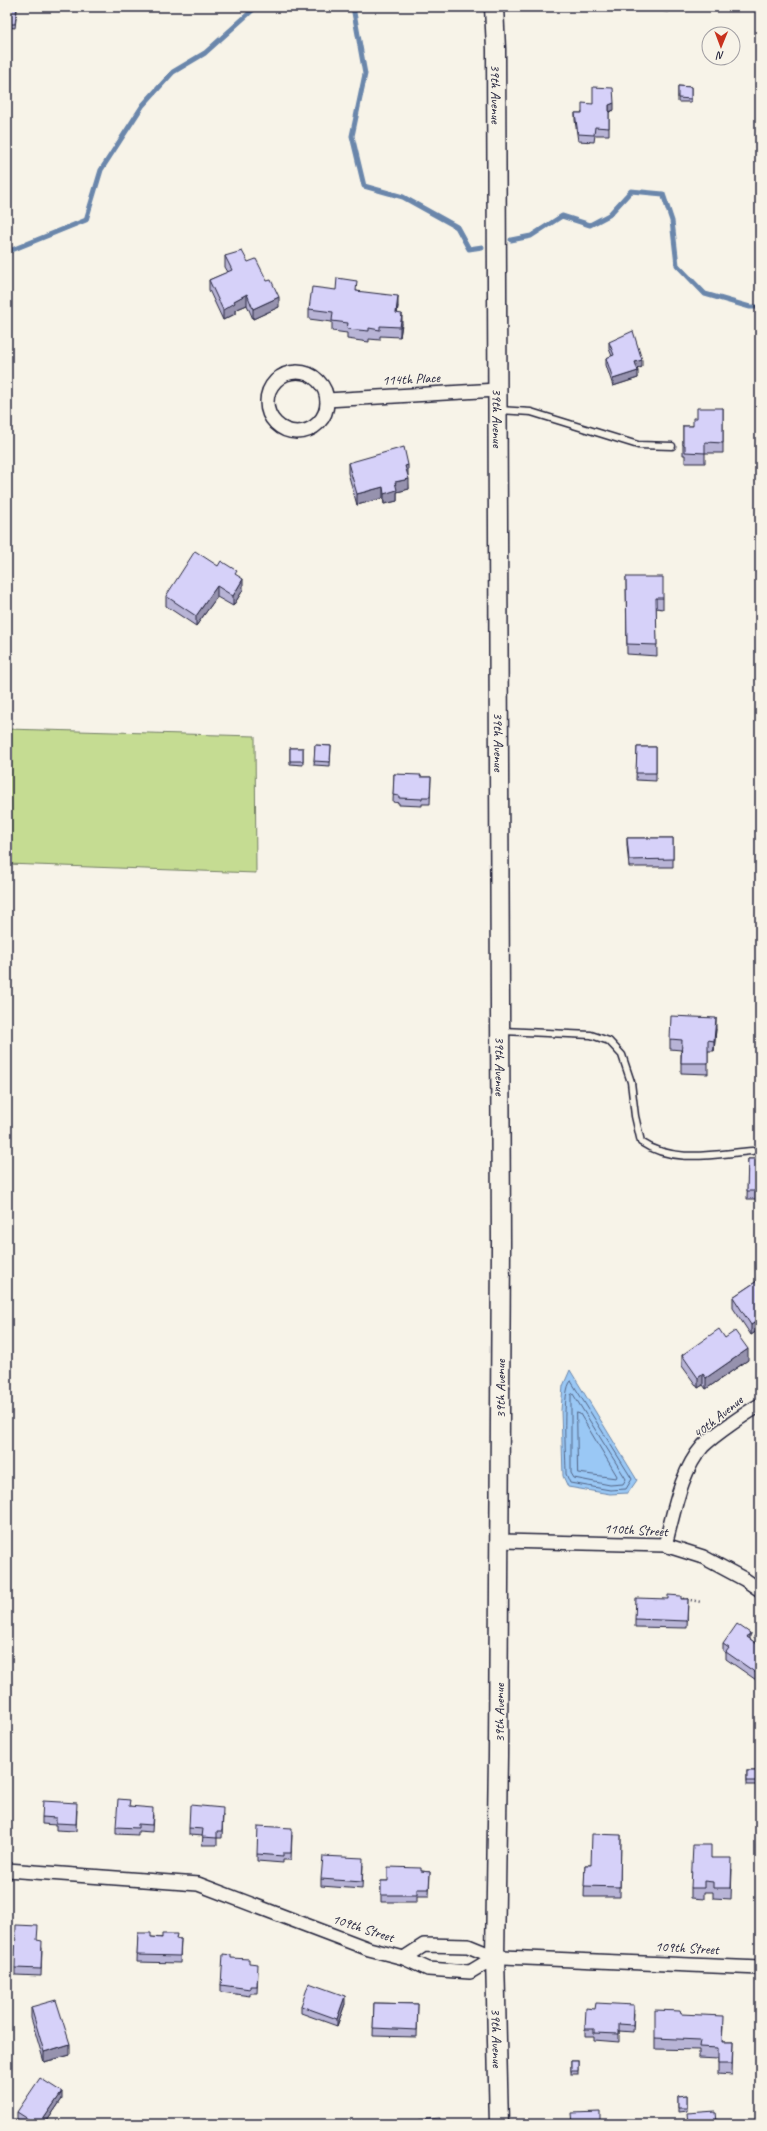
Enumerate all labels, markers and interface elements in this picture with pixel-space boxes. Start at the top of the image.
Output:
north arrow [701,26,741,66]
text: N [715,49,724,63]
street label: 39th Avenue [488,64,505,125]
street label: 114th Place [382,369,442,389]
street label: 39th Avenue [489,388,506,449]
street label: 39th Avenue [490,712,508,773]
street label: 39th Avenue [492,1036,509,1097]
street label: 39th Avenue [492,1358,509,1419]
street label: 40th Avenue [690,1391,747,1442]
street label: 110th Street [604,1520,670,1540]
street label: 39th Avenue [491,1682,508,1743]
street label: 109th Street [330,1910,397,1946]
street label: 109th Street [655,1938,721,1958]
street label: 39th Avenue [488,2008,506,2069]

